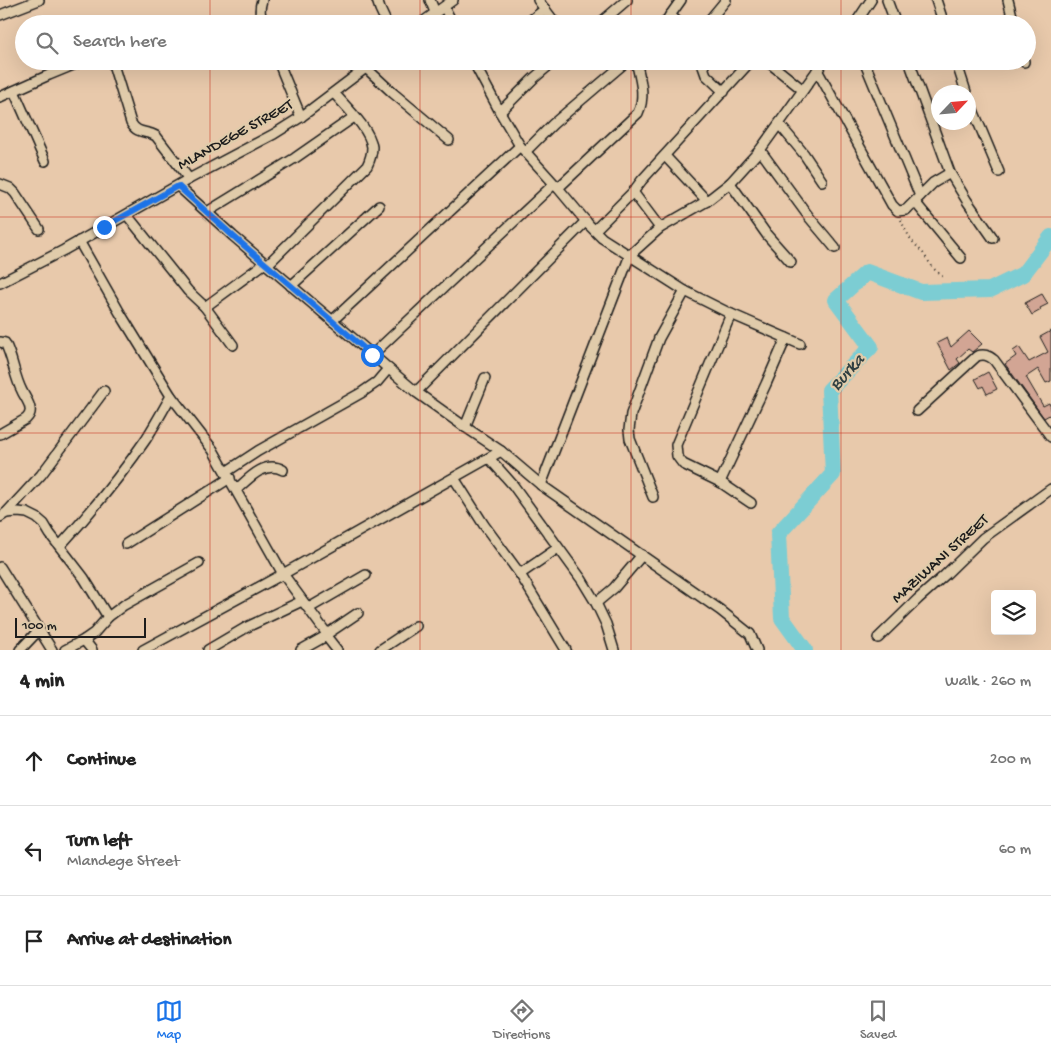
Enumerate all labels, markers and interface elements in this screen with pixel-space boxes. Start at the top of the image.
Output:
search box [15,15,1036,70]
icon: search [33,29,61,57]
text: Search here [73,31,167,54]
north arrow [931,85,976,130]
street label: MLANDEGE STREET [175,96,298,176]
route end [93,216,116,239]
route start [361,344,384,367]
water label: Burka [826,350,871,396]
street label: MAZIWANI STREET [889,511,994,609]
map controls [991,590,1036,635]
button: layers [991,590,1036,635]
scale bar [15,615,146,638]
text: 100 m [22,618,57,635]
text: 4 min [20,670,64,695]
text: Walk · 260 m [945,673,1031,692]
icon: ahead [20,747,48,775]
text: Continue [67,749,136,772]
text: 200 m [990,751,1031,770]
text: Turn left [67,830,131,853]
icon: left [20,837,48,865]
text: 60 m [999,841,1031,860]
text: Mlandege Street [67,853,180,872]
icon: arrive [20,927,48,955]
text: Arrive at destination [67,929,231,952]
tab: Map [155,997,183,1044]
tab: Directions [493,997,550,1044]
tab: Saved [860,997,896,1044]

